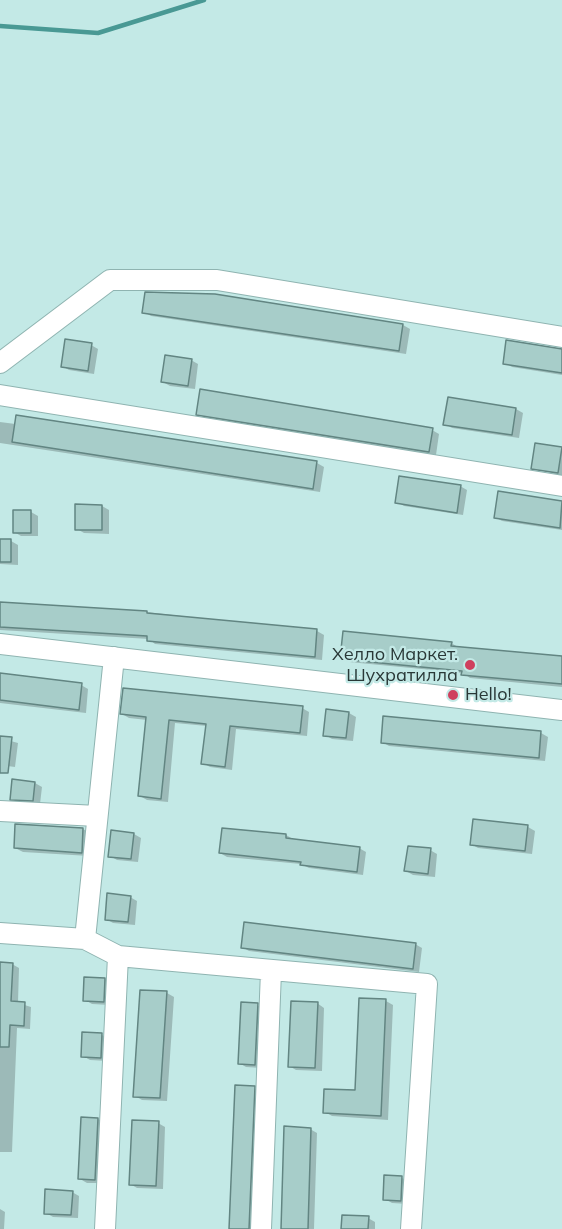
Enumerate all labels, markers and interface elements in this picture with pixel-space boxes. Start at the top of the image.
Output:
place label: Хелло Маркет. Шухратилла [332,644,458,686]
marker: Хелло Маркет. Шухратилла [463,658,477,672]
place label: Hello! [465,684,512,706]
marker: Hello! [446,688,460,702]

